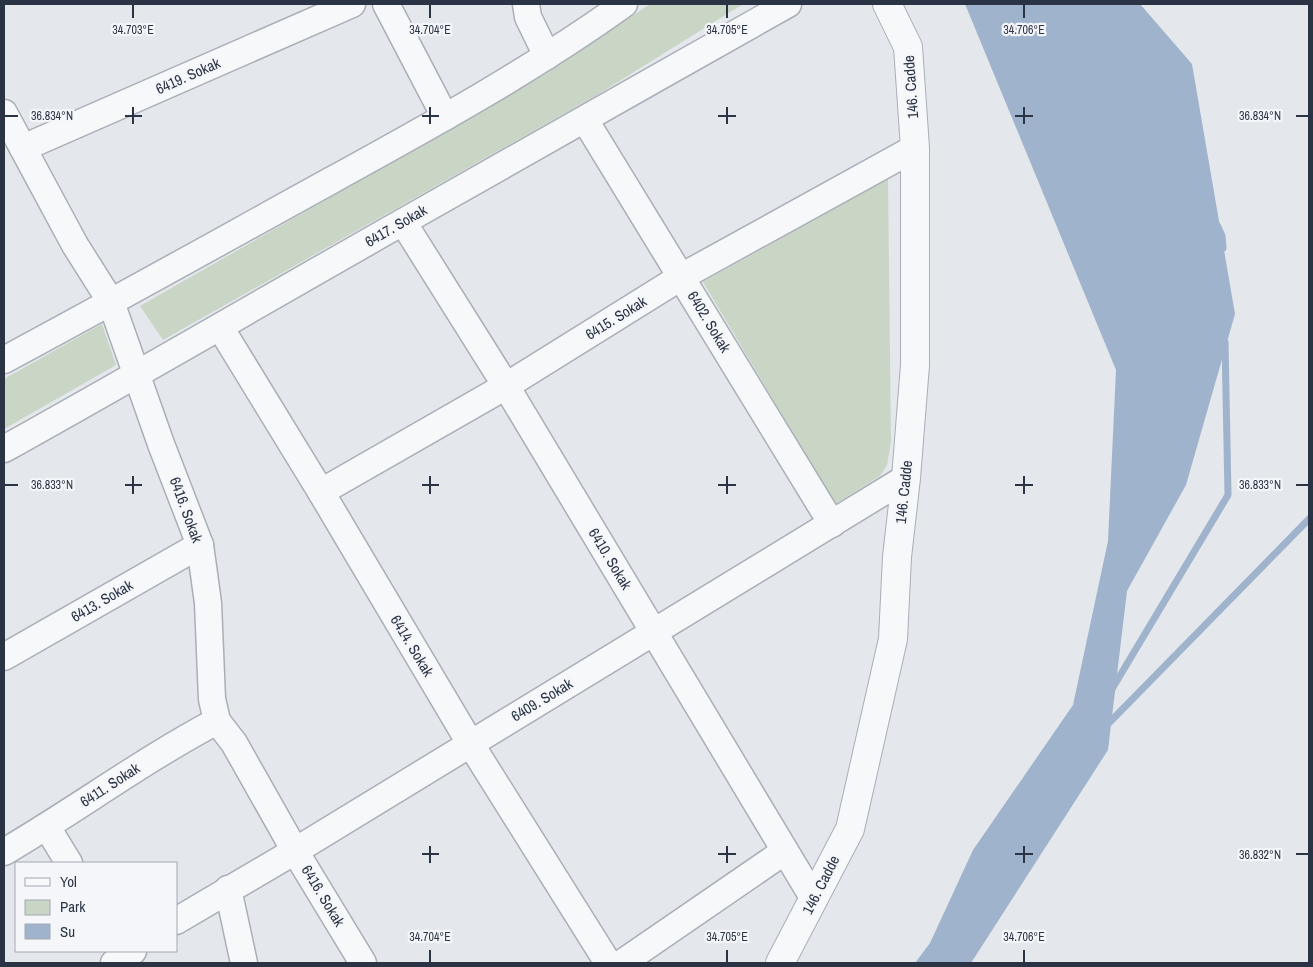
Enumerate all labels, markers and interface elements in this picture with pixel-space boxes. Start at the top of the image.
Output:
text: 34.703°E [112,22,154,38]
text: 34.704°E [409,22,451,38]
text: 34.705°E [706,22,748,38]
text: 34.706°E [1003,22,1045,38]
street label: 6419. Sokak [152,52,224,99]
street label: 146. Cadde [898,54,923,119]
text: 36.834°N [31,108,73,124]
text: 36.834°N [1239,108,1281,124]
street label: 6417. Sokak [361,199,431,252]
street label: 6402. Sokak [683,287,736,357]
street label: 6415. Sokak [581,290,651,345]
street label: 146. Cadde [890,459,917,525]
street label: 6416. Sokak [165,474,208,546]
text: 36.833°N [31,477,73,493]
text: 36.833°N [1239,477,1281,493]
street label: 6410. Sokak [584,524,637,594]
street label: 6413. Sokak [67,574,137,627]
street label: 6414. Sokak [386,611,439,681]
street label: 6409. Sokak [507,673,577,726]
street label: 6411. Sokak [76,757,144,812]
text: 36.832°N [1239,847,1281,863]
street label: 146. Cadde [797,852,844,918]
street label: 6416. Sokak [297,861,350,931]
legend [15,862,178,952]
text: Yol [60,871,77,892]
text: Park [60,896,86,917]
text: Su [60,921,75,942]
text: 34.704°E [409,929,451,945]
text: 34.705°E [706,929,748,945]
text: 34.706°E [1003,929,1045,945]

